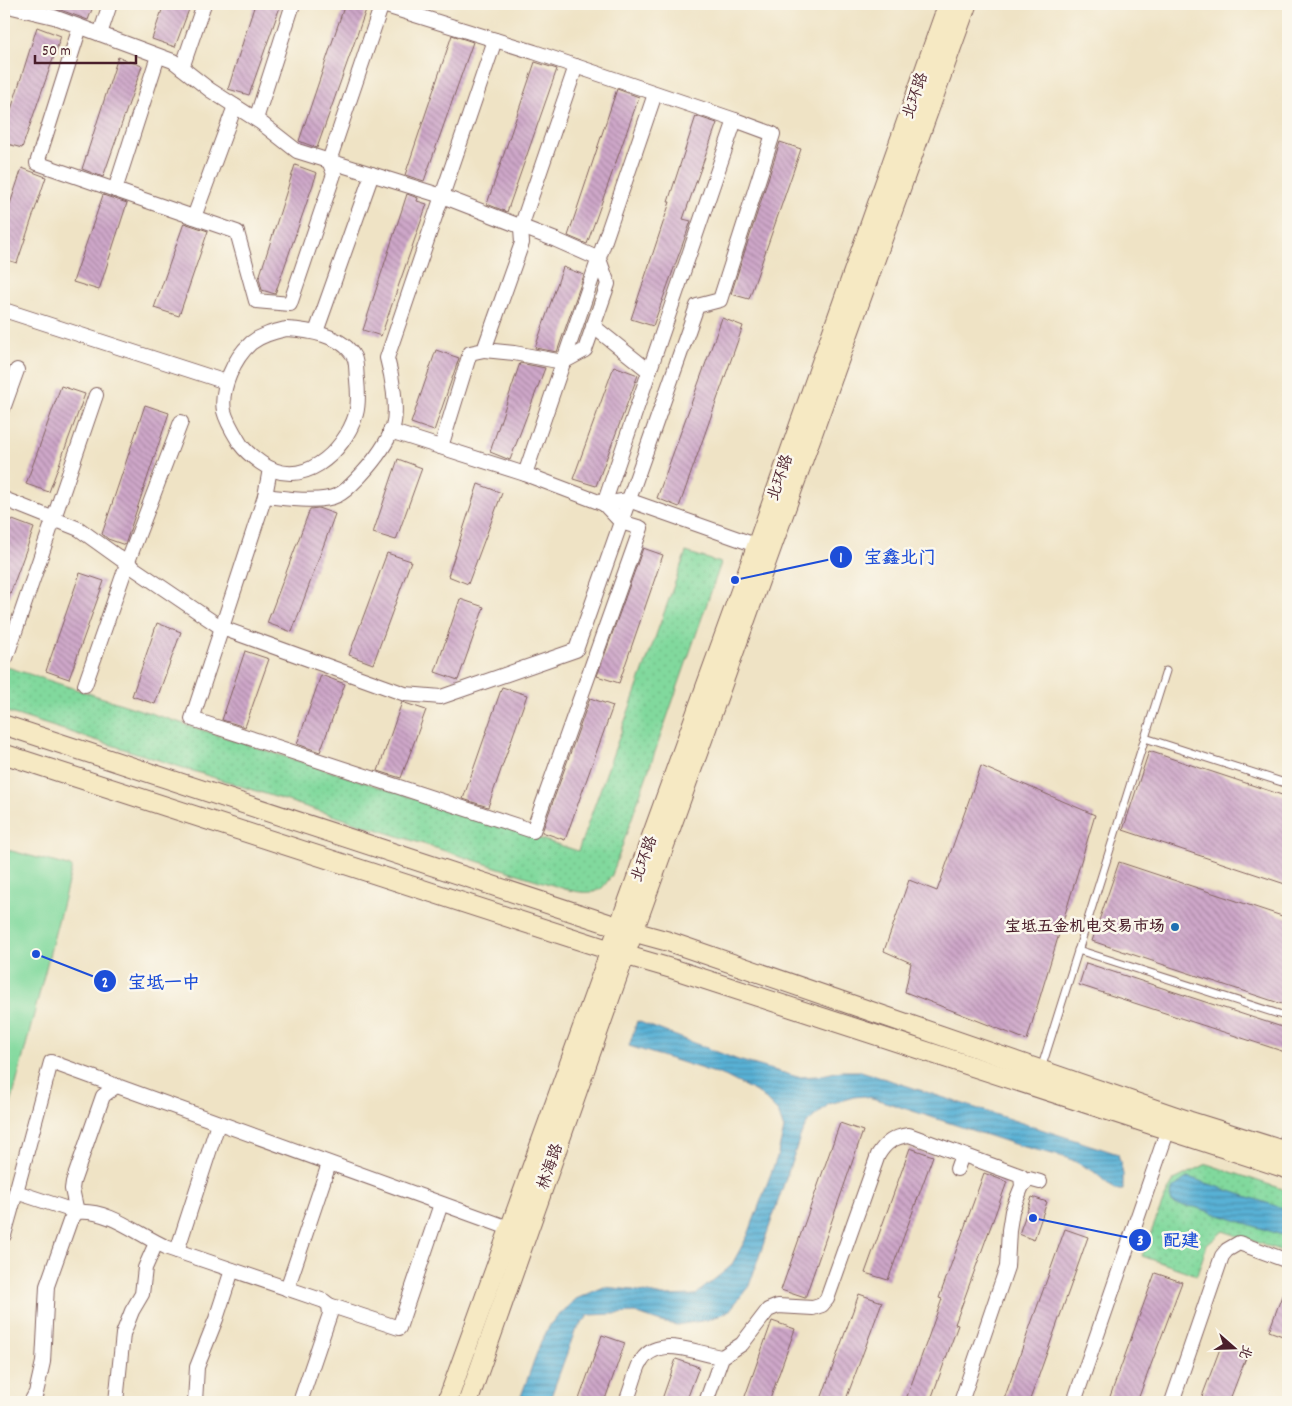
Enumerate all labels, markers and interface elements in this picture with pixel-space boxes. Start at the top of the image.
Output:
scale bar [35,32,136,64]
text: 50 m [42,41,71,63]
street label: 北环路 [897,70,935,122]
street label: 北环路 [762,452,800,504]
callout: 宝鑫北门 [829,540,946,573]
text: 宝鑫北门 [864,547,936,572]
text: 1 [839,548,843,570]
street label: 北环路 [626,833,664,885]
place label: 宝坻五金机电交易市场 [1005,916,1165,939]
marker: 宝坻五金机电交易市场 [1169,921,1181,933]
callout: 宝坻一中 [93,965,210,998]
text: 宝坻一中 [128,972,200,997]
text: 2 [102,973,108,995]
street label: 林海路 [532,1141,570,1193]
callout: 配建 [1128,1223,1209,1256]
text: 配建 [1163,1230,1199,1255]
text: 3 [1137,1231,1144,1253]
north arrow [1210,1324,1260,1374]
text: 北 [1233,1342,1256,1362]

